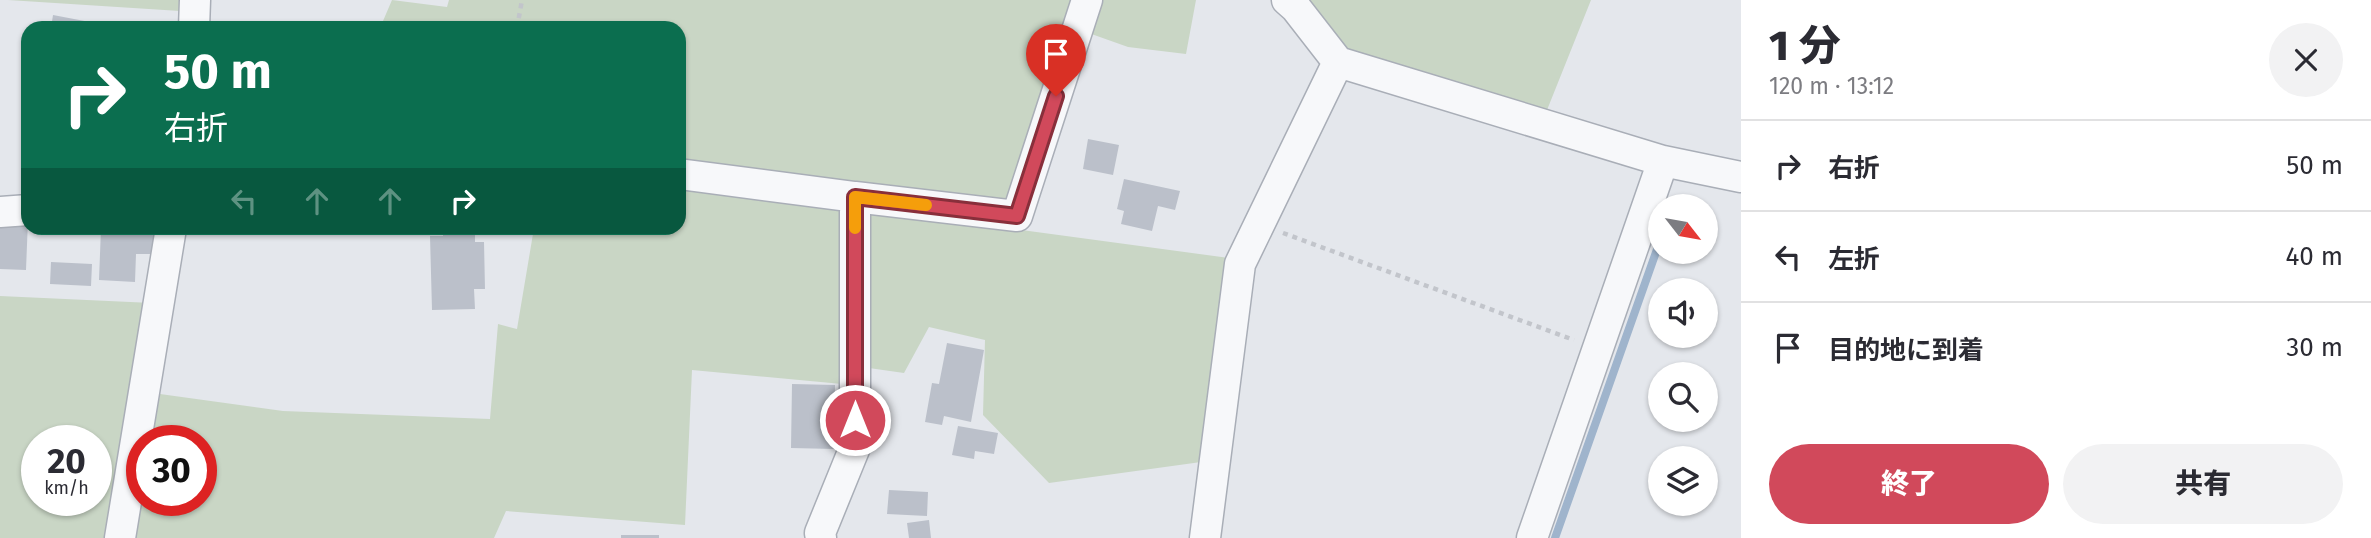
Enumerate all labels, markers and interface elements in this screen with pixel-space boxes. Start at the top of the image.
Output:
text: 1 分 [1769,21,1840,71]
button: close [2269,23,2343,97]
pin [1026,24,1086,96]
icon: arrive [1037,35,1075,73]
text: 50 m [164,42,272,101]
icon: right [49,49,140,140]
text: 120 m · 13:12 [1769,72,1894,100]
text: 右折 [164,109,228,147]
icon: right [1769,147,1807,185]
text: 50 m [2286,150,2343,181]
text: 右折 [1828,153,1880,184]
icon: left [225,182,263,220]
icon: ahead [298,182,336,220]
icon: ahead [371,182,409,220]
icon: right [444,182,482,220]
north arrow [1648,194,1718,264]
map controls [1648,194,1718,516]
icon: left [1769,238,1807,276]
text: 40 m [2285,241,2343,272]
text: 左折 [1828,244,1880,275]
button: sound [1648,278,1718,348]
icon: arrive [1769,329,1807,367]
text: 30 m [2286,332,2343,363]
text: 目的地に到着 [1828,335,1984,366]
button: search [1648,362,1718,432]
position arrow [818,383,892,457]
speed limit sign: 30 [126,425,217,516]
text: 20 [47,440,86,482]
button: 終了 [1769,444,2049,524]
button: 共有 [2063,444,2343,524]
button: layers [1648,446,1718,516]
text: km/h [44,477,89,499]

